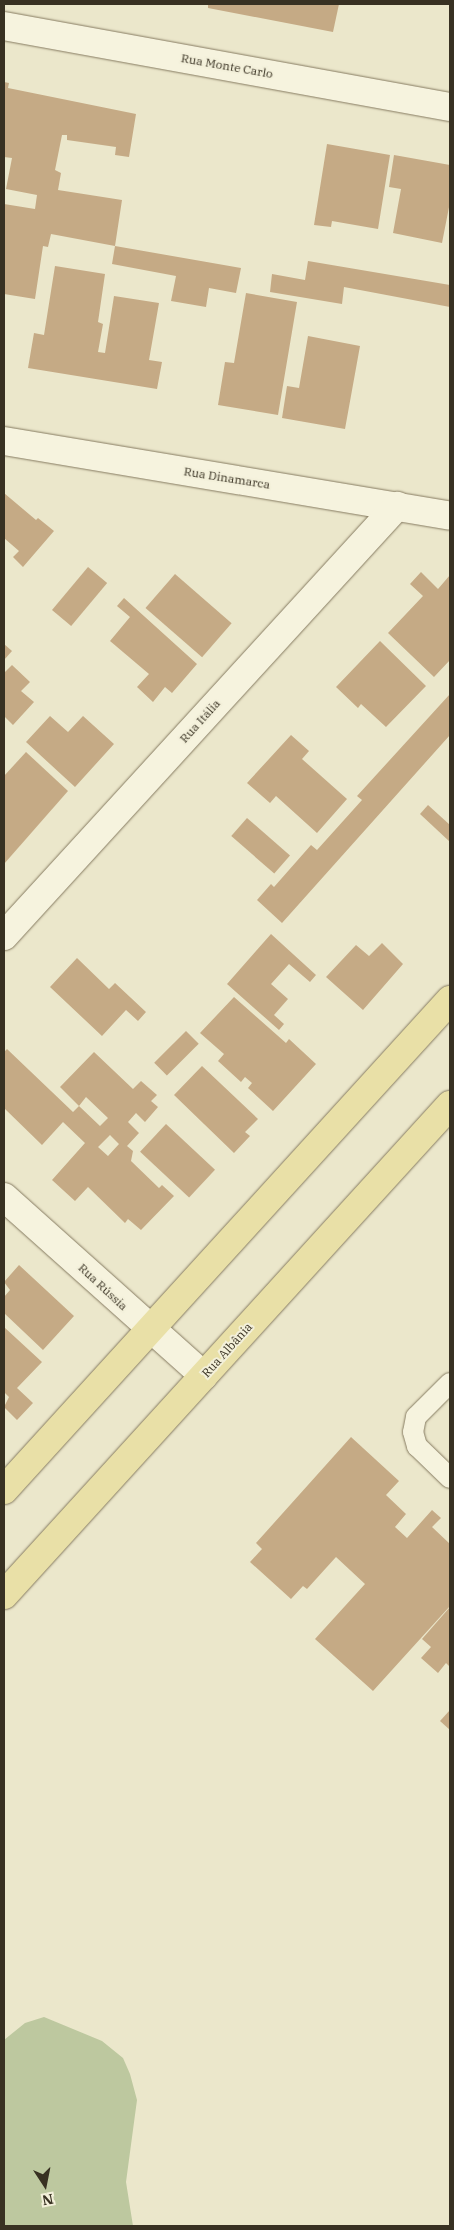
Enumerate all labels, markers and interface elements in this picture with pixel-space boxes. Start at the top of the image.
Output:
street label: Rua Monte Carlo [180,51,274,81]
street label: Rua Dinamarca [183,464,271,492]
street label: Rua Itália [177,696,223,746]
street label: Rua Rússia [75,1261,131,1313]
street label: Rua Albânia [199,1320,255,1380]
north arrow [20,2160,70,2210]
text: N [41,2190,55,2210]

